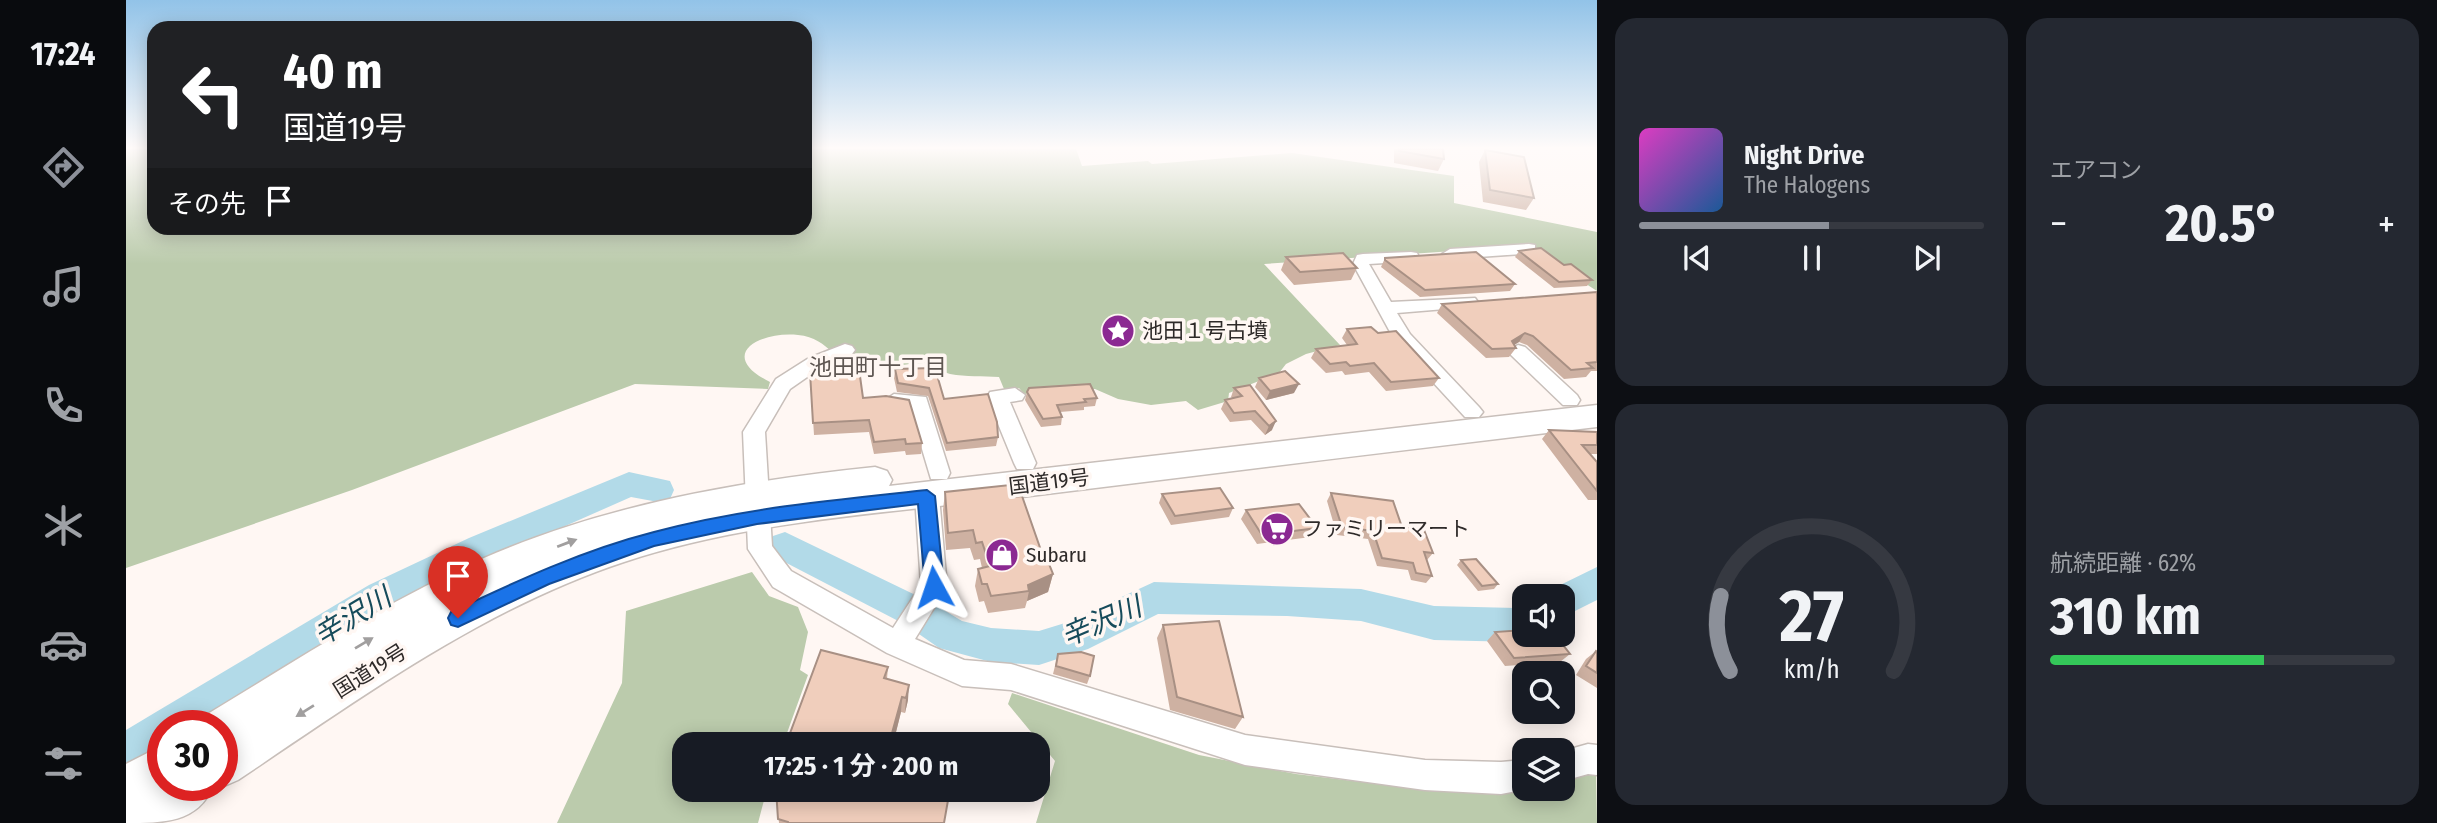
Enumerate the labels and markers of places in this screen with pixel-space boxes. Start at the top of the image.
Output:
place icon: 池田１号古墳 [1099,312,1137,350]
place label: 池田１号古墳 [1142,318,1268,344]
supermarket icon: ファミリーマート [1258,510,1296,548]
place label: ファミリーマート [1302,516,1470,542]
shop icon: Subaru [983,536,1021,574]
place label: Subaru [1026,542,1087,568]
pin [428,546,488,618]

